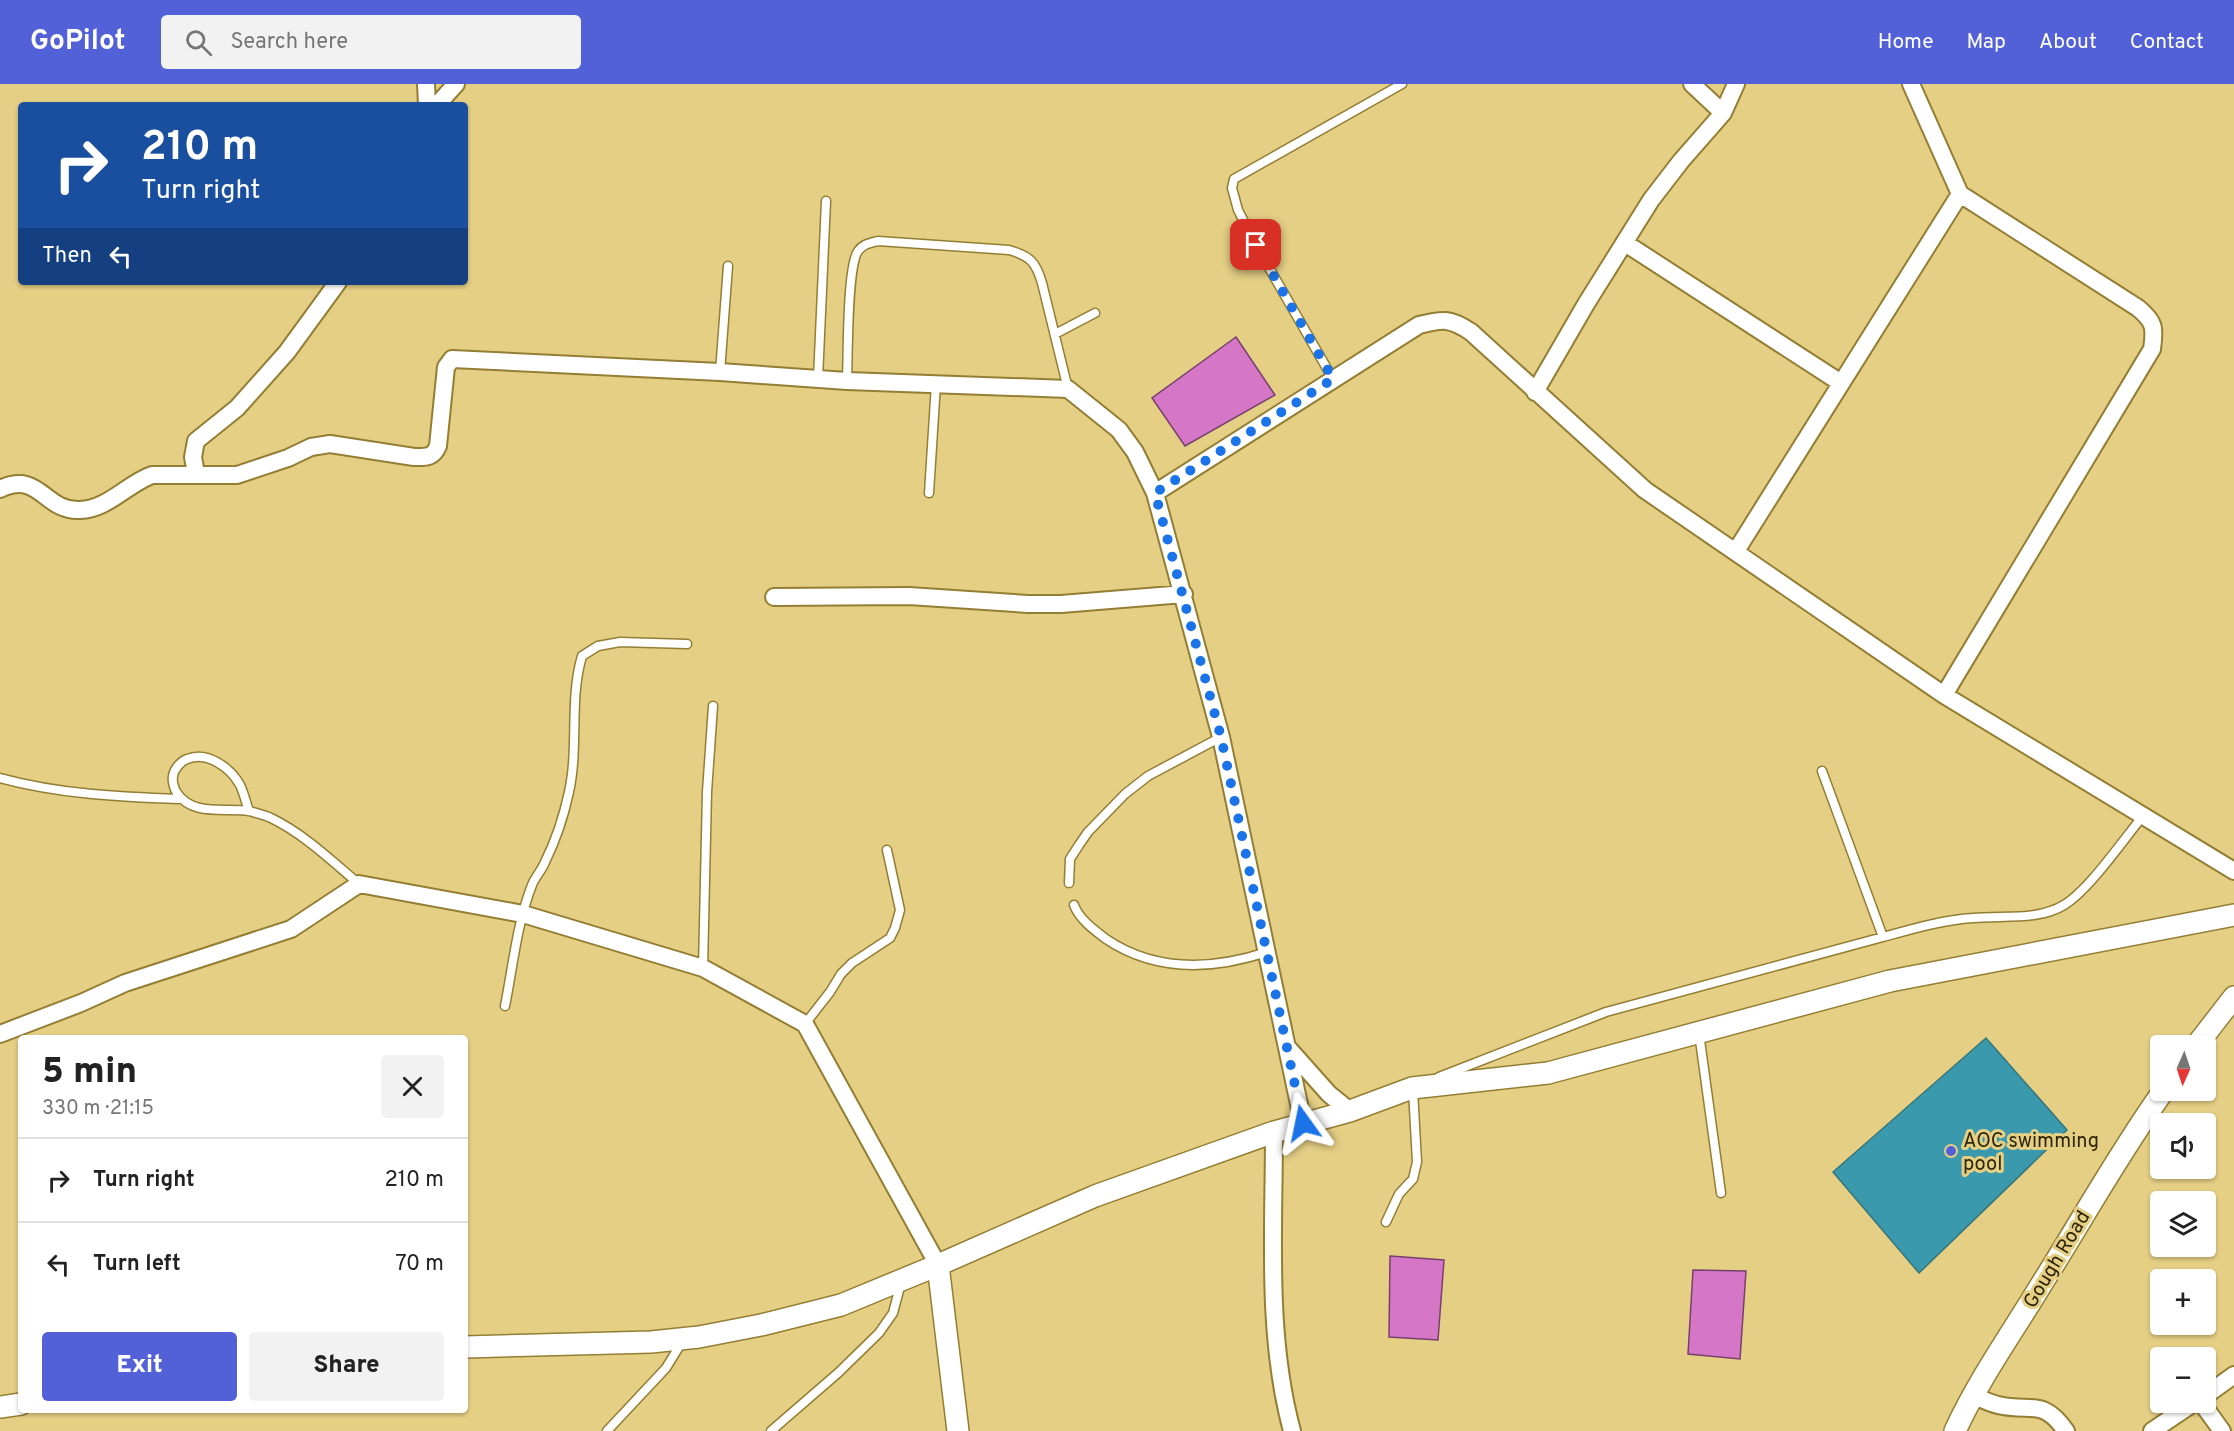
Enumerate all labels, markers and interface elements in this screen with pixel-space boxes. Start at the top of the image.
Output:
search box [161,15,581,69]
text: GoPilot [30,24,125,60]
icon: search [182,26,215,59]
text: Search here [230,29,348,56]
text: Home [1878,29,1934,56]
text: Map [1967,29,2006,56]
text: About [2039,29,2097,56]
text: Contact [2130,29,2204,56]
text: 210 m [141,122,258,175]
icon: right [42,126,120,204]
text: Turn right [141,174,260,208]
pin [1230,219,1281,270]
icon: arrive [1239,228,1272,261]
icon: left [104,240,137,273]
text: Then [42,243,92,270]
north arrow [2150,1035,2216,1101]
map controls [2150,1035,2216,1413]
text: 5 min [42,1050,137,1096]
button: close [381,1055,444,1118]
position arrow [1271,1091,1335,1155]
text: 330 m · 21:15 [42,1096,154,1122]
button: sound [2150,1113,2216,1179]
place label: AOC swimming pool [1963,1129,2099,1178]
marker: AOC swimming pool [1944,1144,1958,1158]
icon: right [42,1164,75,1197]
text: Turn right [93,1167,195,1194]
text: 210 m [384,1167,444,1194]
button: layers [2150,1191,2216,1257]
street label: Gough Road [2018,1206,2097,1314]
icon: left [42,1248,75,1281]
text: Turn left [93,1251,181,1278]
text: 70 m [395,1251,444,1278]
button: + [2150,1269,2216,1335]
button: Exit [42,1332,237,1401]
button: Share [249,1332,444,1401]
button: − [2150,1347,2216,1413]

